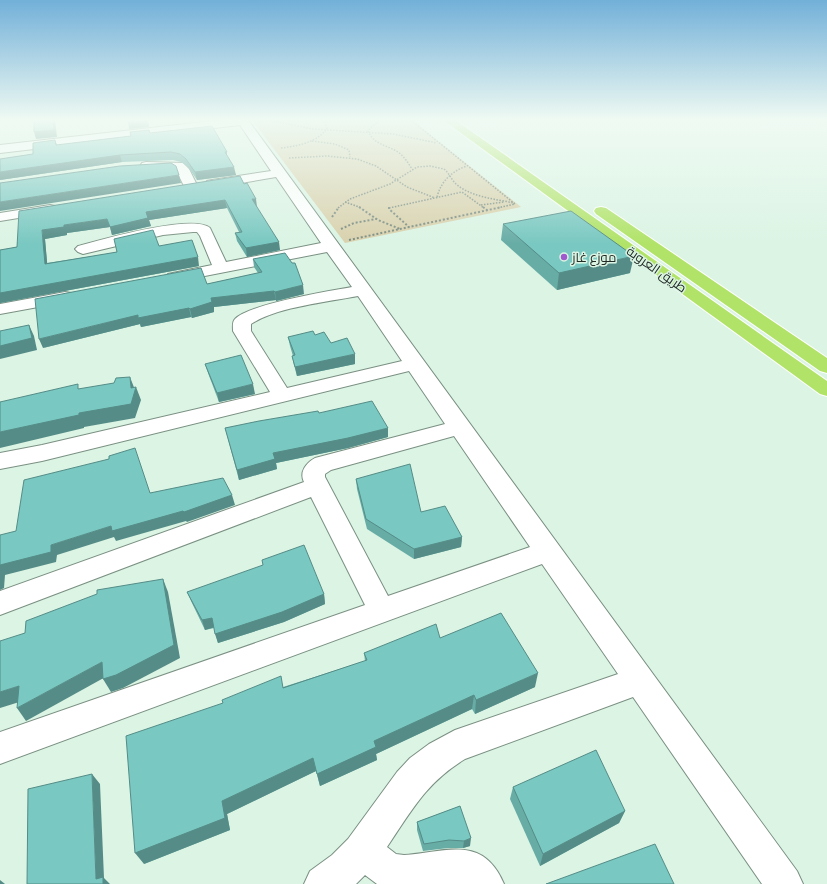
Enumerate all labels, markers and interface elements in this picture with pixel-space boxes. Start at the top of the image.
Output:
street label: طريق العروبة [623,241,691,297]
place label: موزع غاز [571,247,616,267]
marker: موزع غاز [559,252,569,262]

